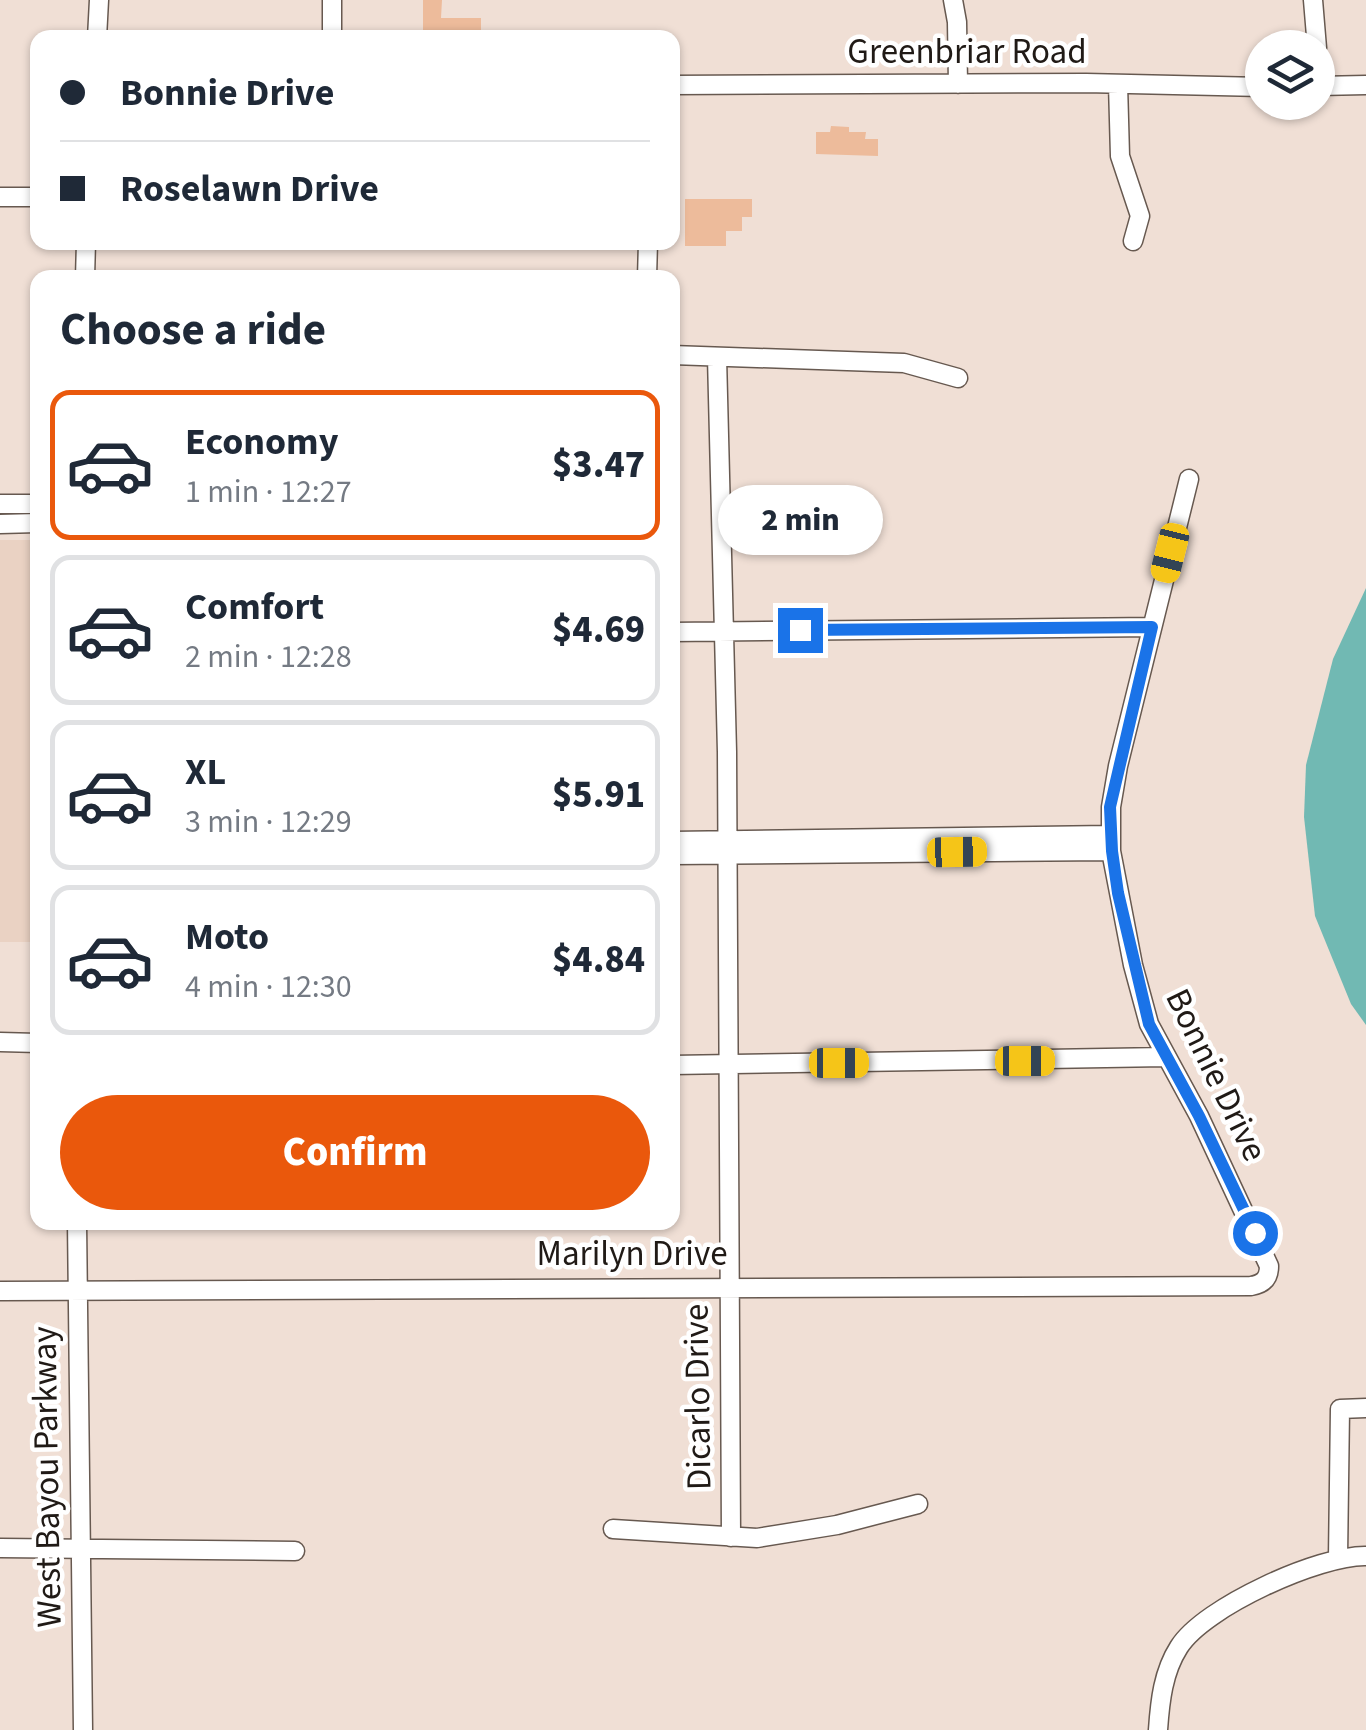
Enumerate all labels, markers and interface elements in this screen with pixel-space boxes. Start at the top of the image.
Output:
street label: Greenbriar Road [847,27,1087,77]
map controls [1245,30,1335,120]
button: layers [1245,30,1335,120]
text: Bonnie Drive [120,66,334,120]
text: Roselawn Drive [120,162,379,216]
text: Choose a ride [60,298,326,362]
text: Economy [185,415,338,469]
icon: car [65,420,155,510]
text: $3.47 [552,438,645,492]
text: 1 min · 12:27 [185,469,352,515]
callout: 2 min [718,485,882,555]
text: 2 min [761,497,840,543]
car [1148,520,1192,586]
text: Comfort [185,580,324,634]
icon: car [65,585,155,675]
text: $4.69 [552,603,645,657]
route end [778,608,823,653]
text: 2 min · 12:28 [185,634,352,680]
text: XL [185,745,226,799]
icon: car [65,750,155,840]
text: $5.91 [552,768,645,822]
text: 3 min · 12:29 [185,799,352,845]
car [927,836,987,868]
text: Moto [185,910,269,964]
icon: car [65,915,155,1005]
text: $4.84 [552,933,645,987]
text: 4 min · 12:30 [185,964,352,1010]
street label: Bonnie Drive [1153,980,1279,1170]
car [995,1046,1055,1076]
car [809,1048,869,1078]
button: Confirm [60,1095,650,1210]
route start [1233,1211,1278,1256]
street label: Marilyn Drive [536,1229,728,1279]
street label: Dicarlo Drive [671,1303,725,1491]
street label: West Bayou Parkway [19,1326,75,1628]

